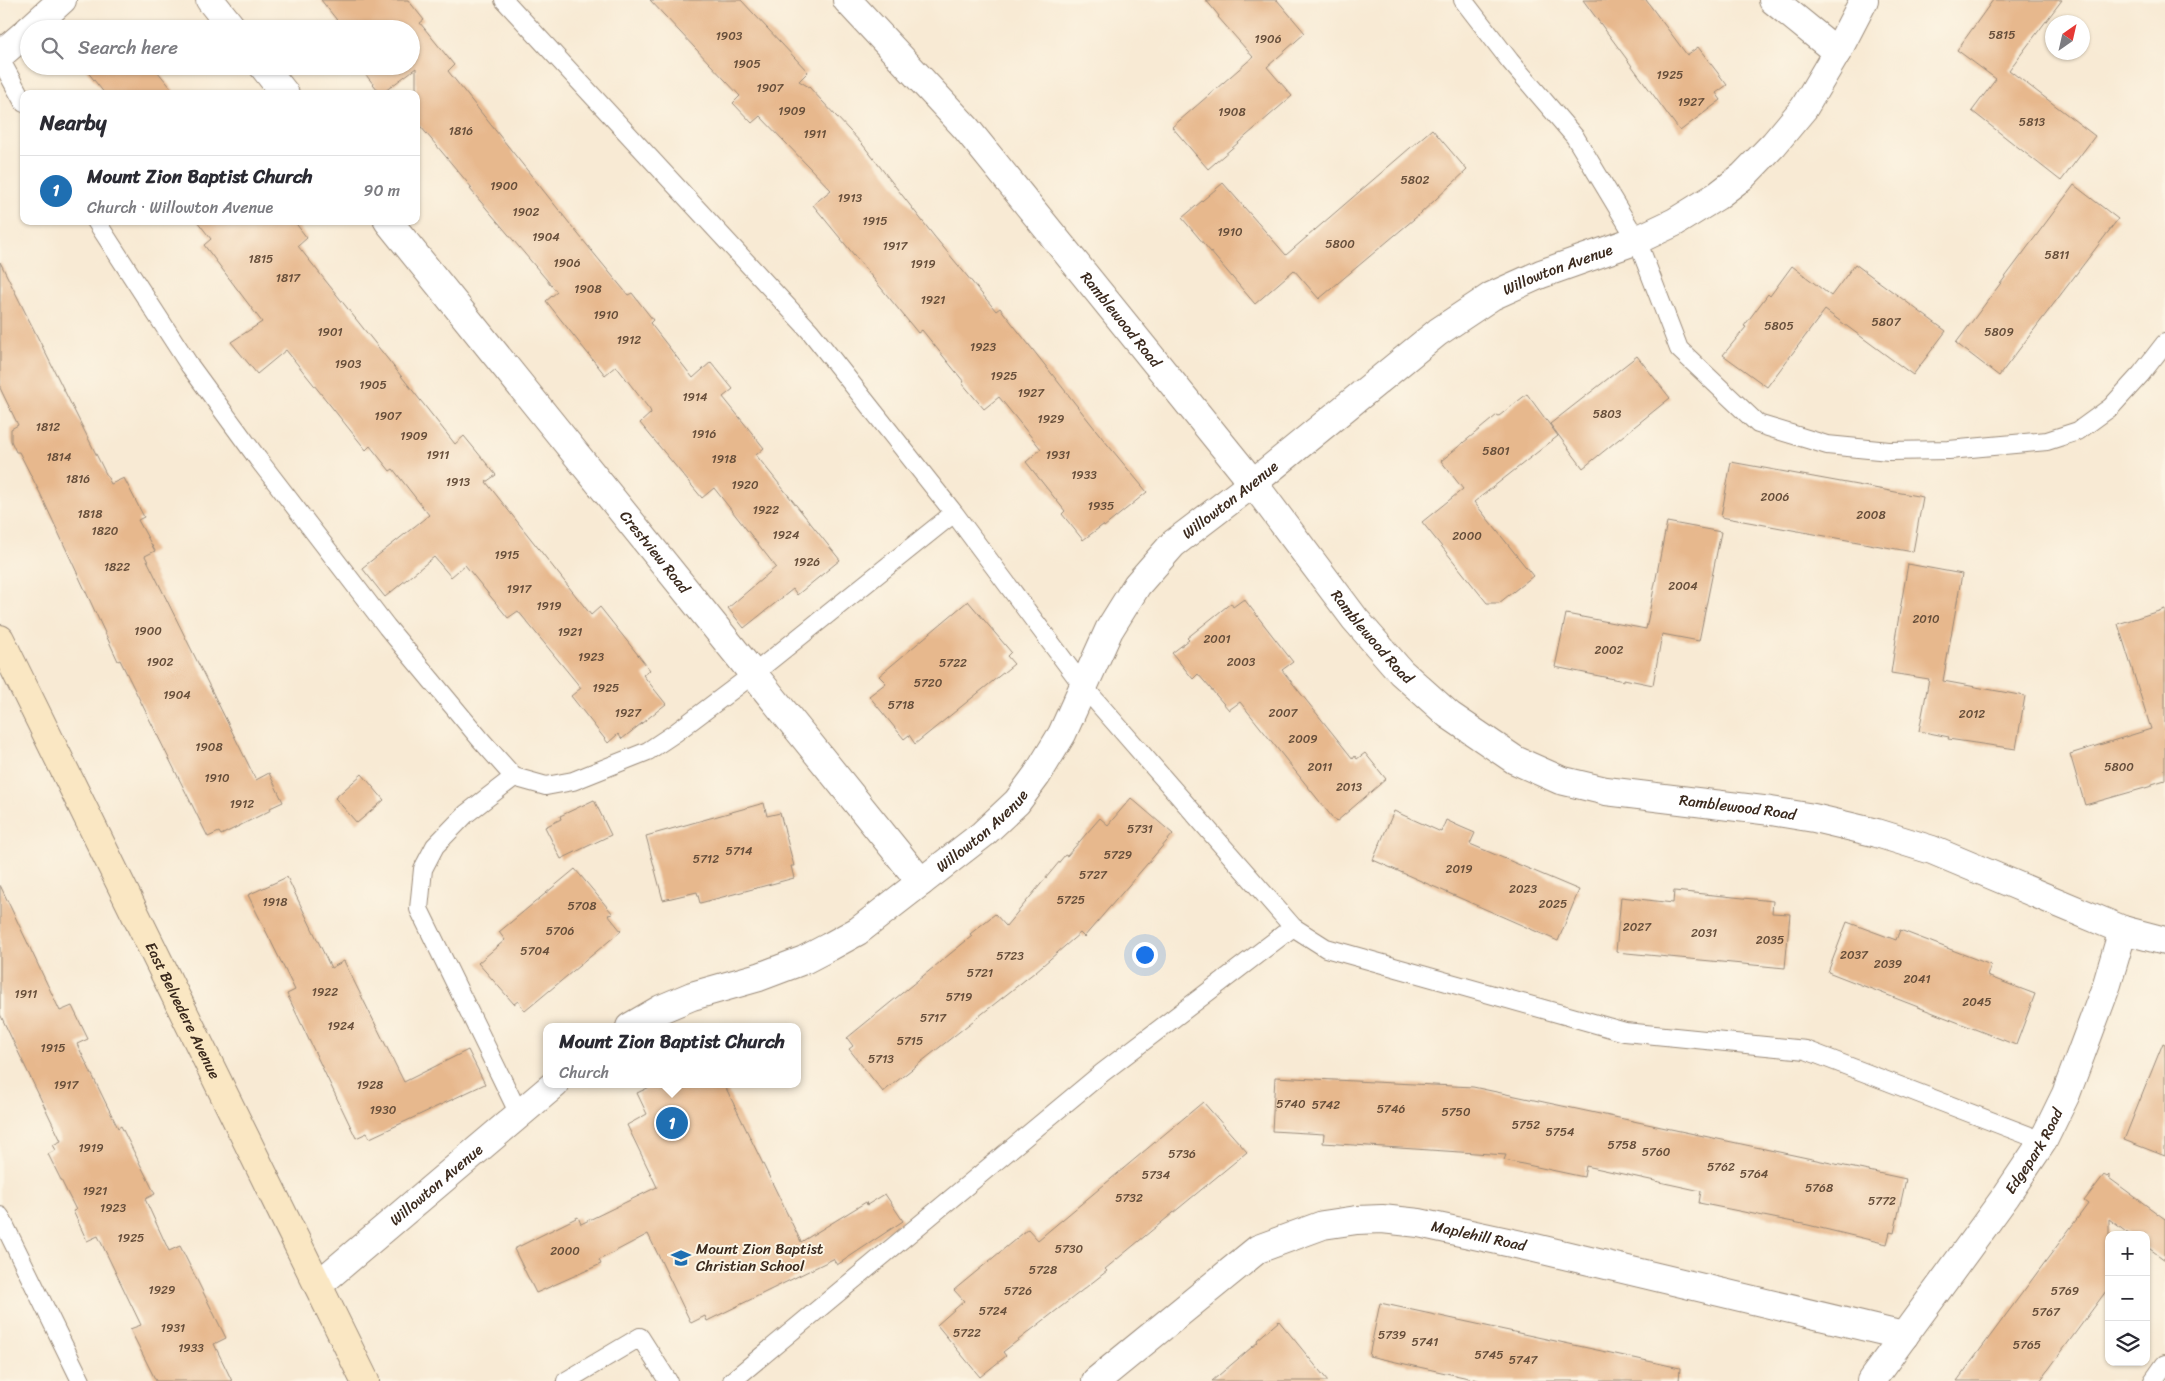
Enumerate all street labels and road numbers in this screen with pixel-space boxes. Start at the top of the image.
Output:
street label: Willowton Avenue [1498,237,1616,303]
street label: Ramblewood Road [1074,266,1169,374]
street label: Willowton Avenue [1176,454,1284,546]
street label: Crestview Road [613,504,697,600]
street label: Ramblewood Road [1324,584,1420,691]
street label: Willowton Avenue [930,784,1035,879]
street label: Ramblewood Road [1678,787,1799,828]
street label: East Belvedere Avenue [138,937,228,1084]
street label: Edgepark Road [1998,1103,2071,1200]
street label: Willowton Avenue [383,1137,489,1232]
street label: Maplehill Road [1429,1213,1530,1259]

